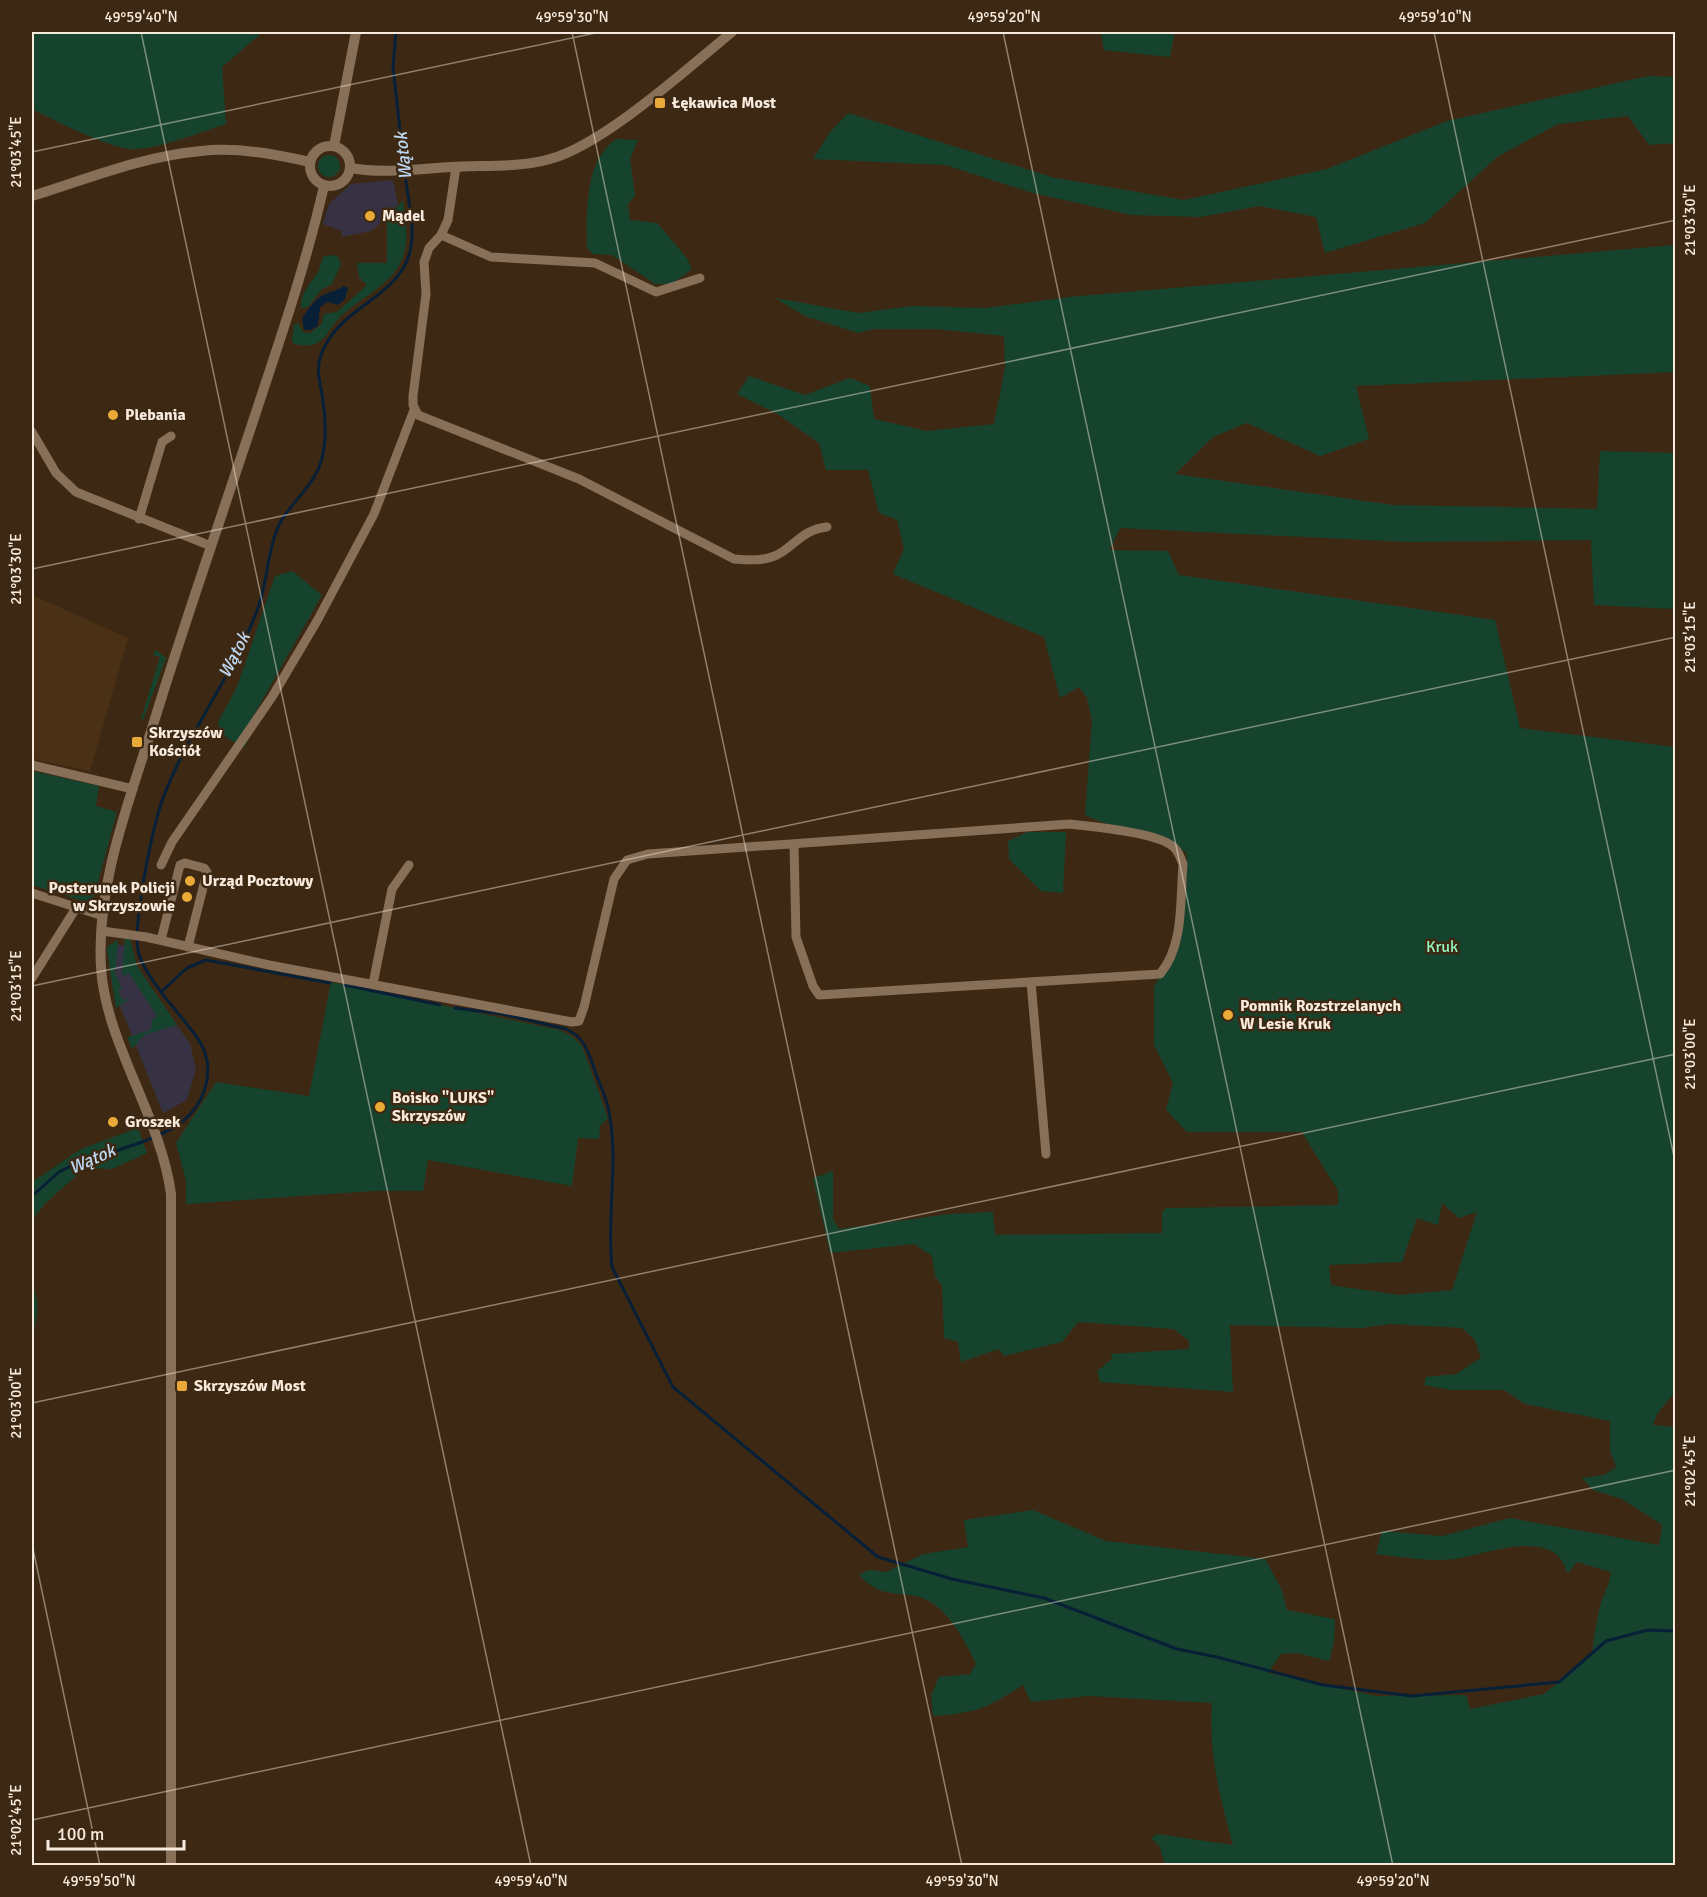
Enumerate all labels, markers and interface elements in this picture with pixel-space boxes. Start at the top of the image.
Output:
text: 49°59'40"N [104,8,178,26]
text: 49°59'30"N [535,8,609,26]
text: 49°59'20"N [967,8,1041,26]
text: 49°59'10"N [1398,8,1472,26]
place label: Łękawica Most [671,93,776,113]
marker: Łękawica Most [653,96,667,110]
text: 21°03'45"E [7,116,25,188]
water label: Wątok [389,129,416,181]
text: 21°03'30"E [1681,184,1699,256]
place label: Mądel [382,206,425,226]
marker: Mądel [363,209,377,223]
place label: Plebania [125,405,186,425]
marker: Plebania [106,408,120,422]
text: 21°03'30"E [7,533,25,605]
text: 21°03'15"E [1681,601,1699,673]
water label: Wątok [213,627,256,681]
place label: Skrzyszów Kościół [149,723,223,761]
marker: Skrzyszów Kościół [130,735,144,749]
place label: Urząd Pocztowy [202,871,313,891]
marker: Urząd Pocztowy [183,874,197,888]
place label: Posterunek Policji w Skrzyszowie [49,878,175,916]
marker: Posterunek Policji w Skrzyszowie [180,890,194,904]
park label: Kruk [1426,937,1458,957]
text: 21°03'15"E [7,950,25,1022]
place label: Pomnik Rozstrzelanych W Lesie Kruk [1240,996,1401,1034]
marker: Pomnik Rozstrzelanych W Lesie Kruk [1221,1008,1235,1022]
text: 21°03'00"E [1681,1018,1699,1090]
place label: Boisko "LUKS" Skrzyszów [392,1088,494,1126]
marker: Boisko "LUKS" Skrzyszów [373,1100,387,1114]
place label: Groszek [125,1112,181,1132]
marker: Groszek [106,1115,120,1129]
water label: Wątok [66,1138,120,1179]
text: 21°03'00"E [7,1367,25,1439]
place label: Skrzyszów Most [194,1376,306,1396]
marker: Skrzyszów Most [175,1379,189,1393]
text: 21°02'45"E [1681,1435,1699,1507]
text: 21°02'45"E [7,1784,25,1856]
scale bar [48,1813,184,1851]
text: 100 m [57,1823,104,1845]
text: 49°59'50"N [62,1872,136,1890]
text: 49°59'40"N [494,1872,568,1890]
text: 49°59'30"N [925,1872,999,1890]
text: 49°59'20"N [1356,1872,1430,1890]

